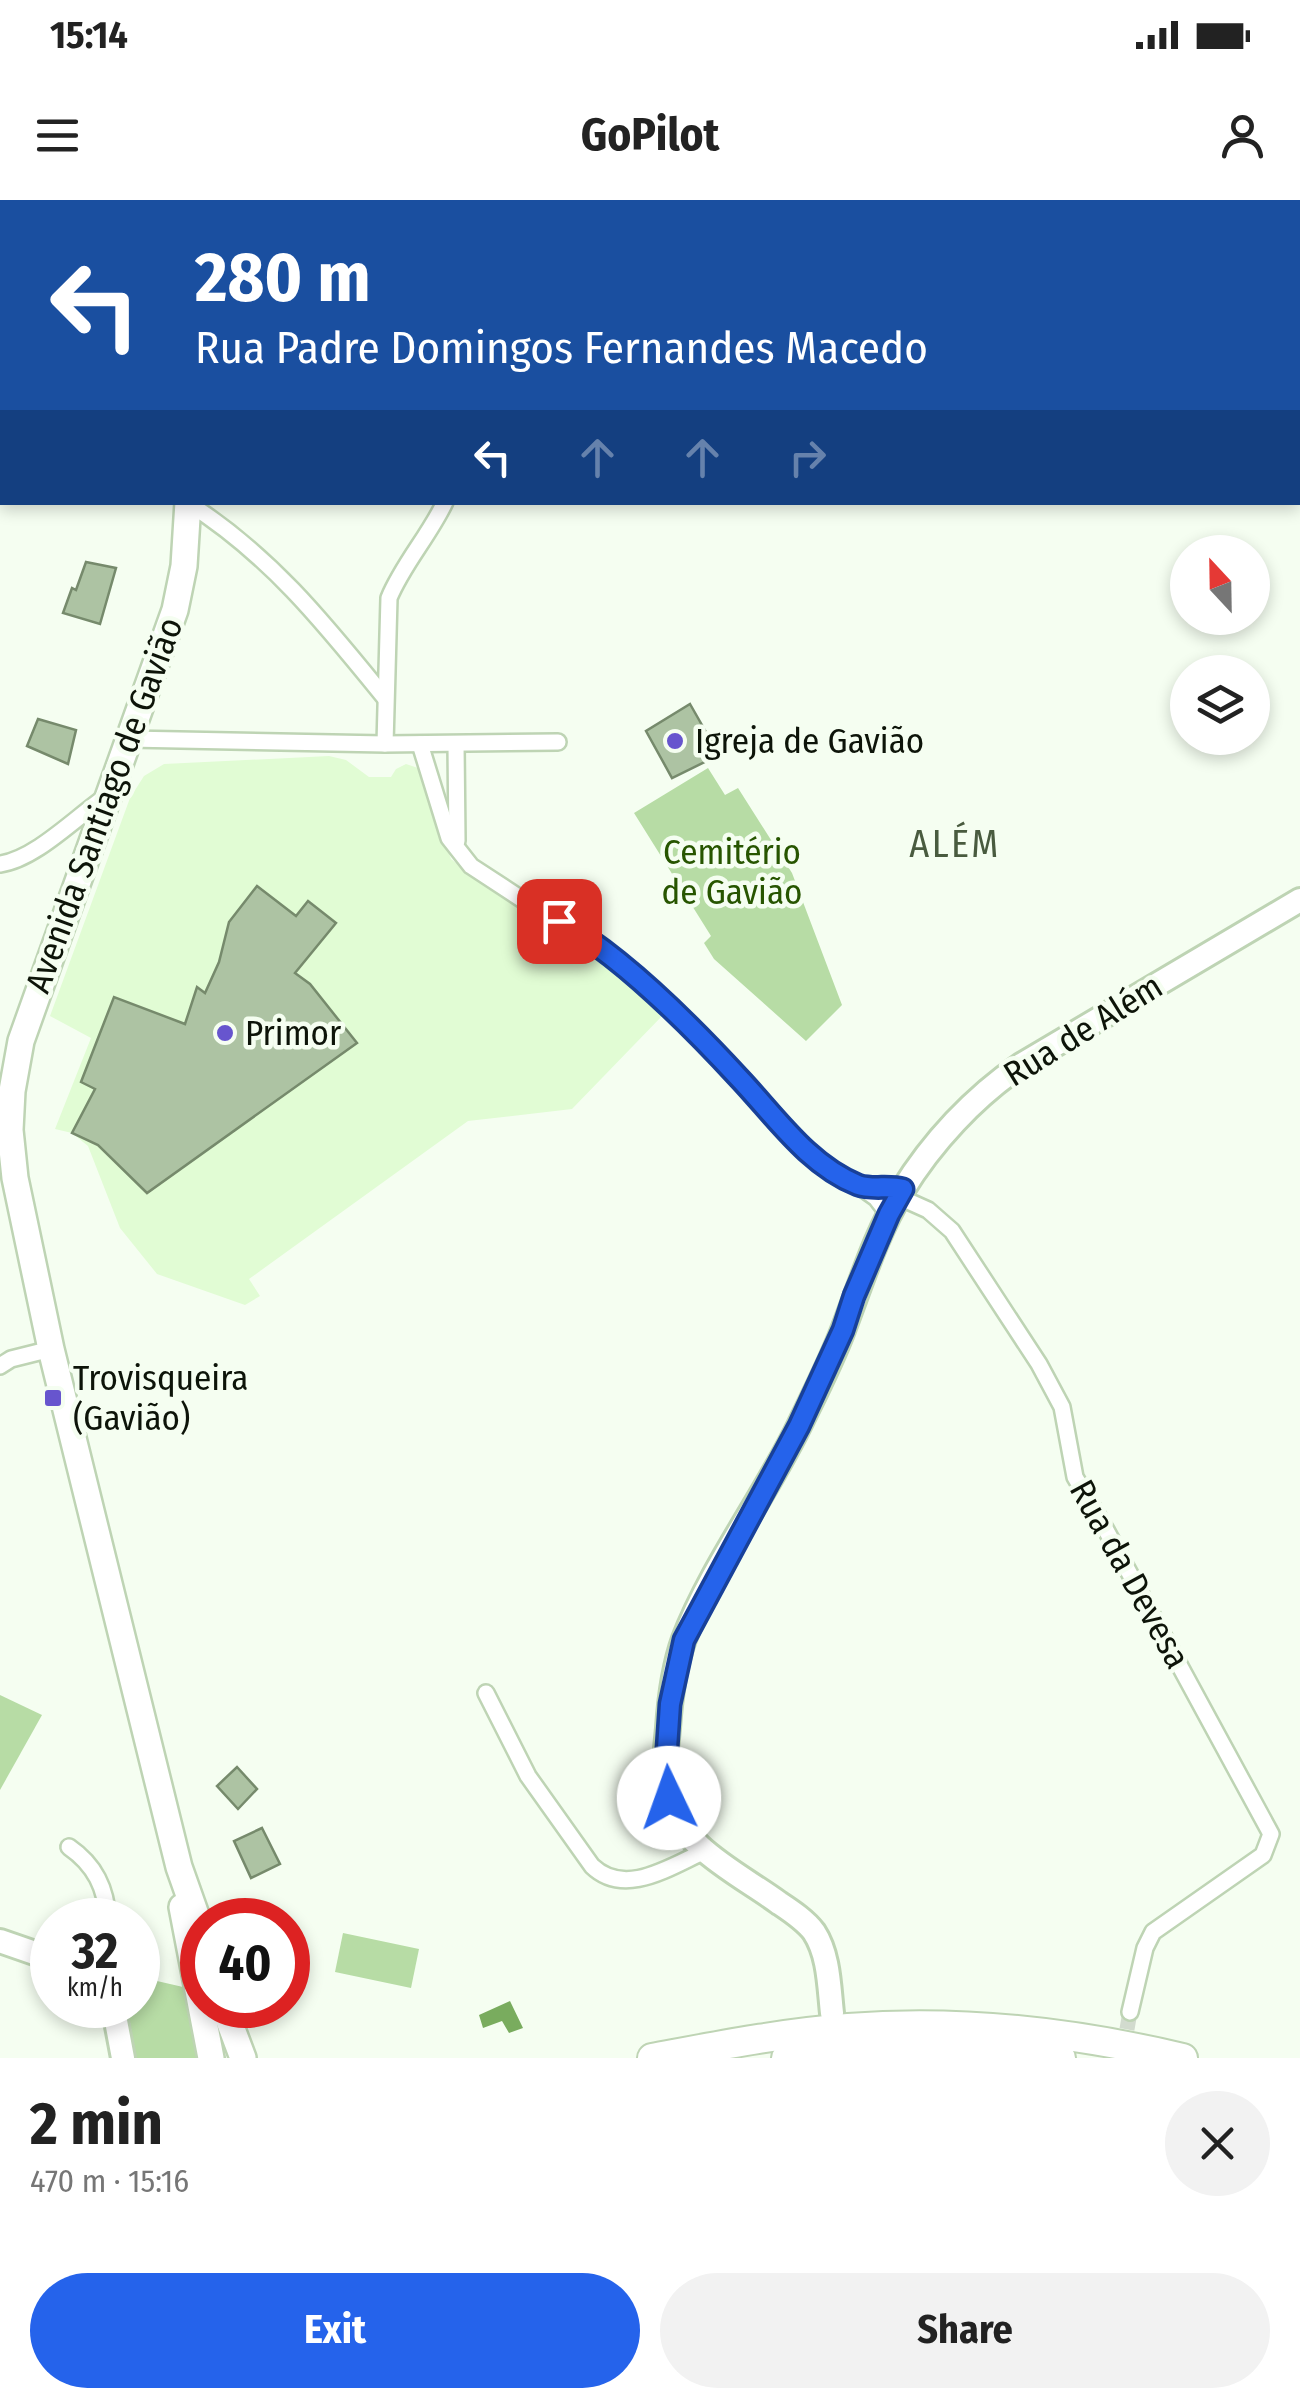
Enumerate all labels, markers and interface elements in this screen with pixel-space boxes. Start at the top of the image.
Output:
text: 15:14 [50,12,128,58]
icon: menu [30,108,85,163]
text: GoPilot [581,108,719,162]
icon: person [1215,108,1270,163]
text: 280 m [195,236,371,320]
icon: left [30,240,160,370]
text: Rua Padre Domingos Fernandes Macedo [195,321,928,375]
icon: left [465,430,520,485]
icon: ahead [570,430,625,485]
icon: ahead [675,430,730,485]
icon: right [780,430,835,485]
north arrow [1170,535,1270,635]
map controls [1170,535,1270,755]
street label: Avenida Santiago de Gavião [17,612,191,998]
button: layers [1170,655,1270,755]
place label: Igreja de Gavião [695,720,924,762]
marker: Igreja de Gavião [664,730,686,752]
district label: ALÉM [909,821,1001,867]
park label: Cemitério de Gavião [662,831,802,913]
pin [517,879,602,964]
icon: arrive [532,894,587,949]
street label: Rua de Além [996,965,1170,1095]
place label: Primor [245,1012,341,1054]
marker: Primor [214,1022,236,1044]
place label: Trovisqueira (Gavião) [73,1357,248,1439]
marker: Trovisqueira (Gavião) [42,1387,64,1409]
street label: Rua da Devesa [1061,1472,1199,1676]
position arrow [617,1746,721,1850]
speed limit sign: 40 [180,1898,310,2028]
text: 32 [72,1921,118,1981]
text: km/h [67,1973,123,2003]
text: 2 min [30,2088,163,2160]
button: close [1165,2091,1270,2196]
text: 470 m · 15:16 [30,2162,189,2200]
button: Exit [30,2273,640,2388]
button: Share [660,2273,1270,2388]

